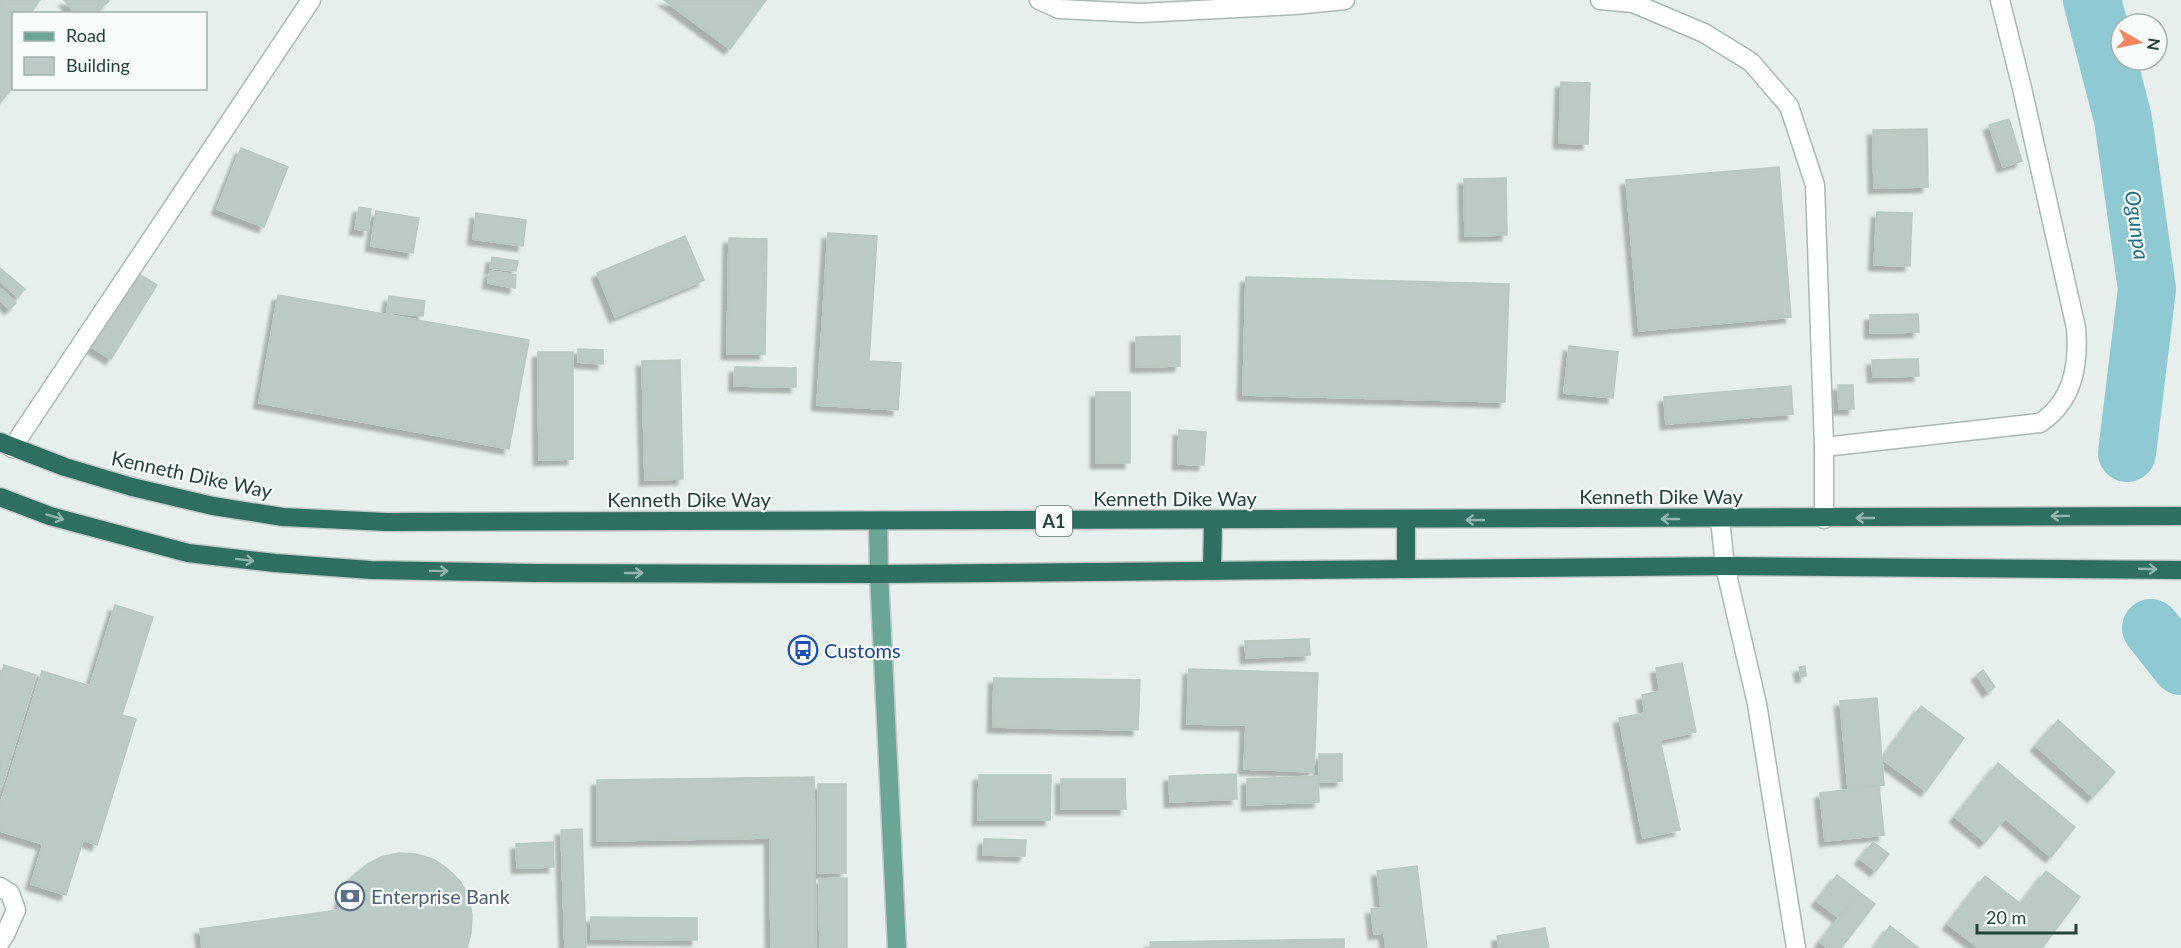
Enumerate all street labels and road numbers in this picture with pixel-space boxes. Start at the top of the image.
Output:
street label: Kenneth Dike Way [109,445,275,503]
street label: Kenneth Dike Way [1579,484,1744,508]
street label: Kenneth Dike Way [1093,486,1258,510]
street label: Kenneth Dike Way [607,487,772,511]
road number: A1 [1036,506,1072,536]

